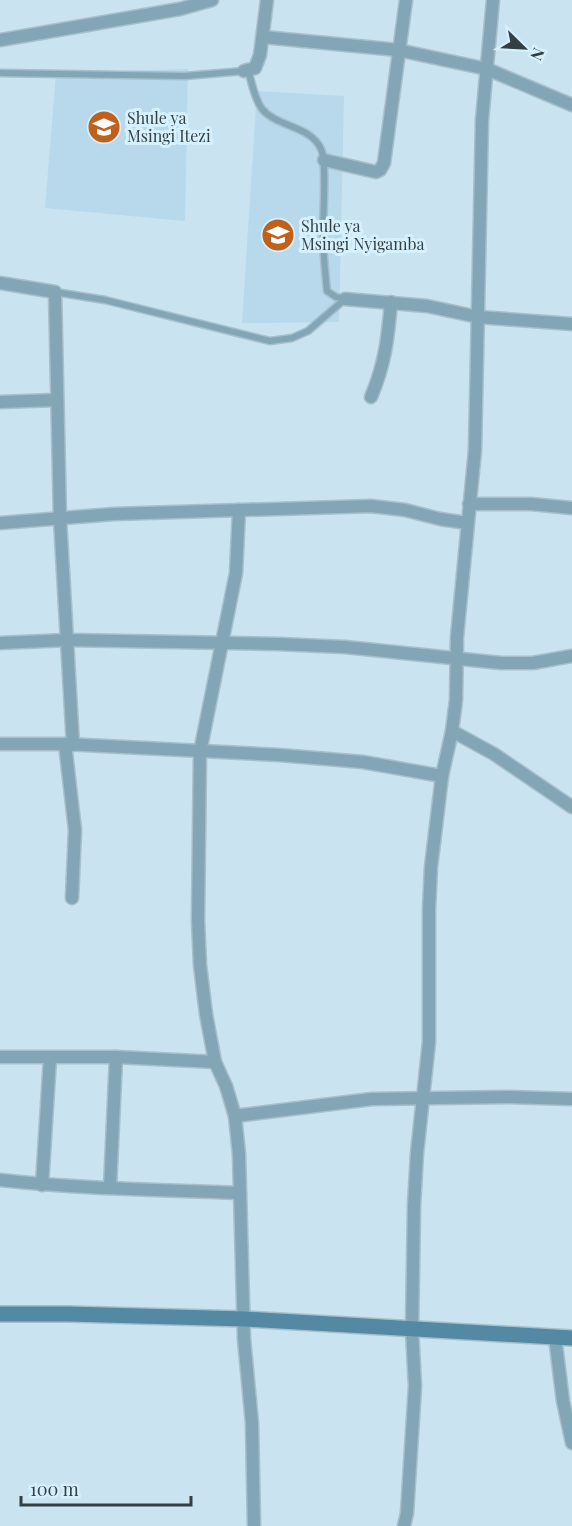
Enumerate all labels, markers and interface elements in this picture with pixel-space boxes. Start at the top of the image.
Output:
north arrow [494,18,554,78]
text: N [526,45,550,64]
place label: Shule ya Msingi Itezi [127,107,211,146]
school or university icon: Shule ya Msingi Itezi [86,109,122,145]
place label: Shule ya Msingi Nyigamba [301,215,425,254]
school or university icon: Shule ya Msingi Nyigamba [260,217,296,253]
scale bar [21,1469,190,1507]
text: 100 m [30,1477,79,1501]

